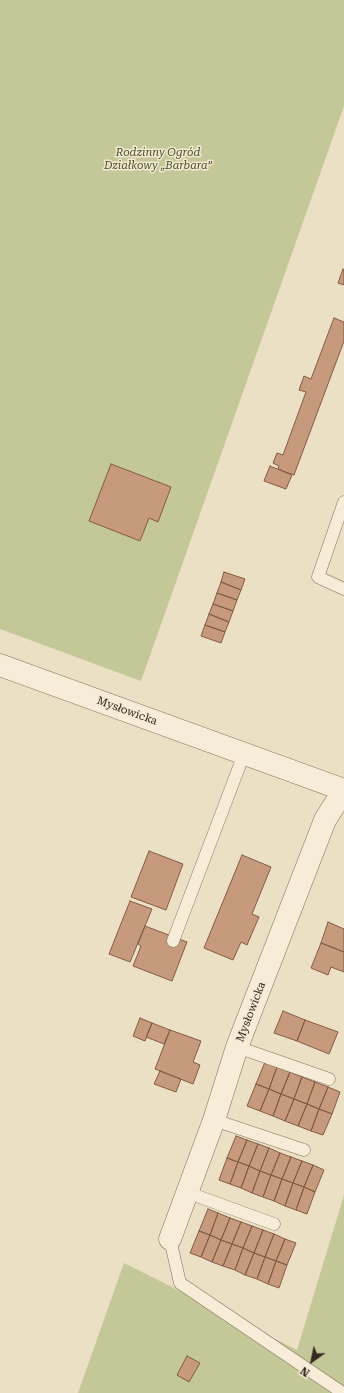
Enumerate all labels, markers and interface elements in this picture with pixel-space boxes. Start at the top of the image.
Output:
park label: Rodzinny Ogród Działkowy „Barbara” [104,146,212,172]
street label: Mysłowicka [95,694,159,728]
street label: Mysłowicka [233,980,269,1044]
north arrow [292,1341,332,1381]
text: N [298,1364,312,1379]

